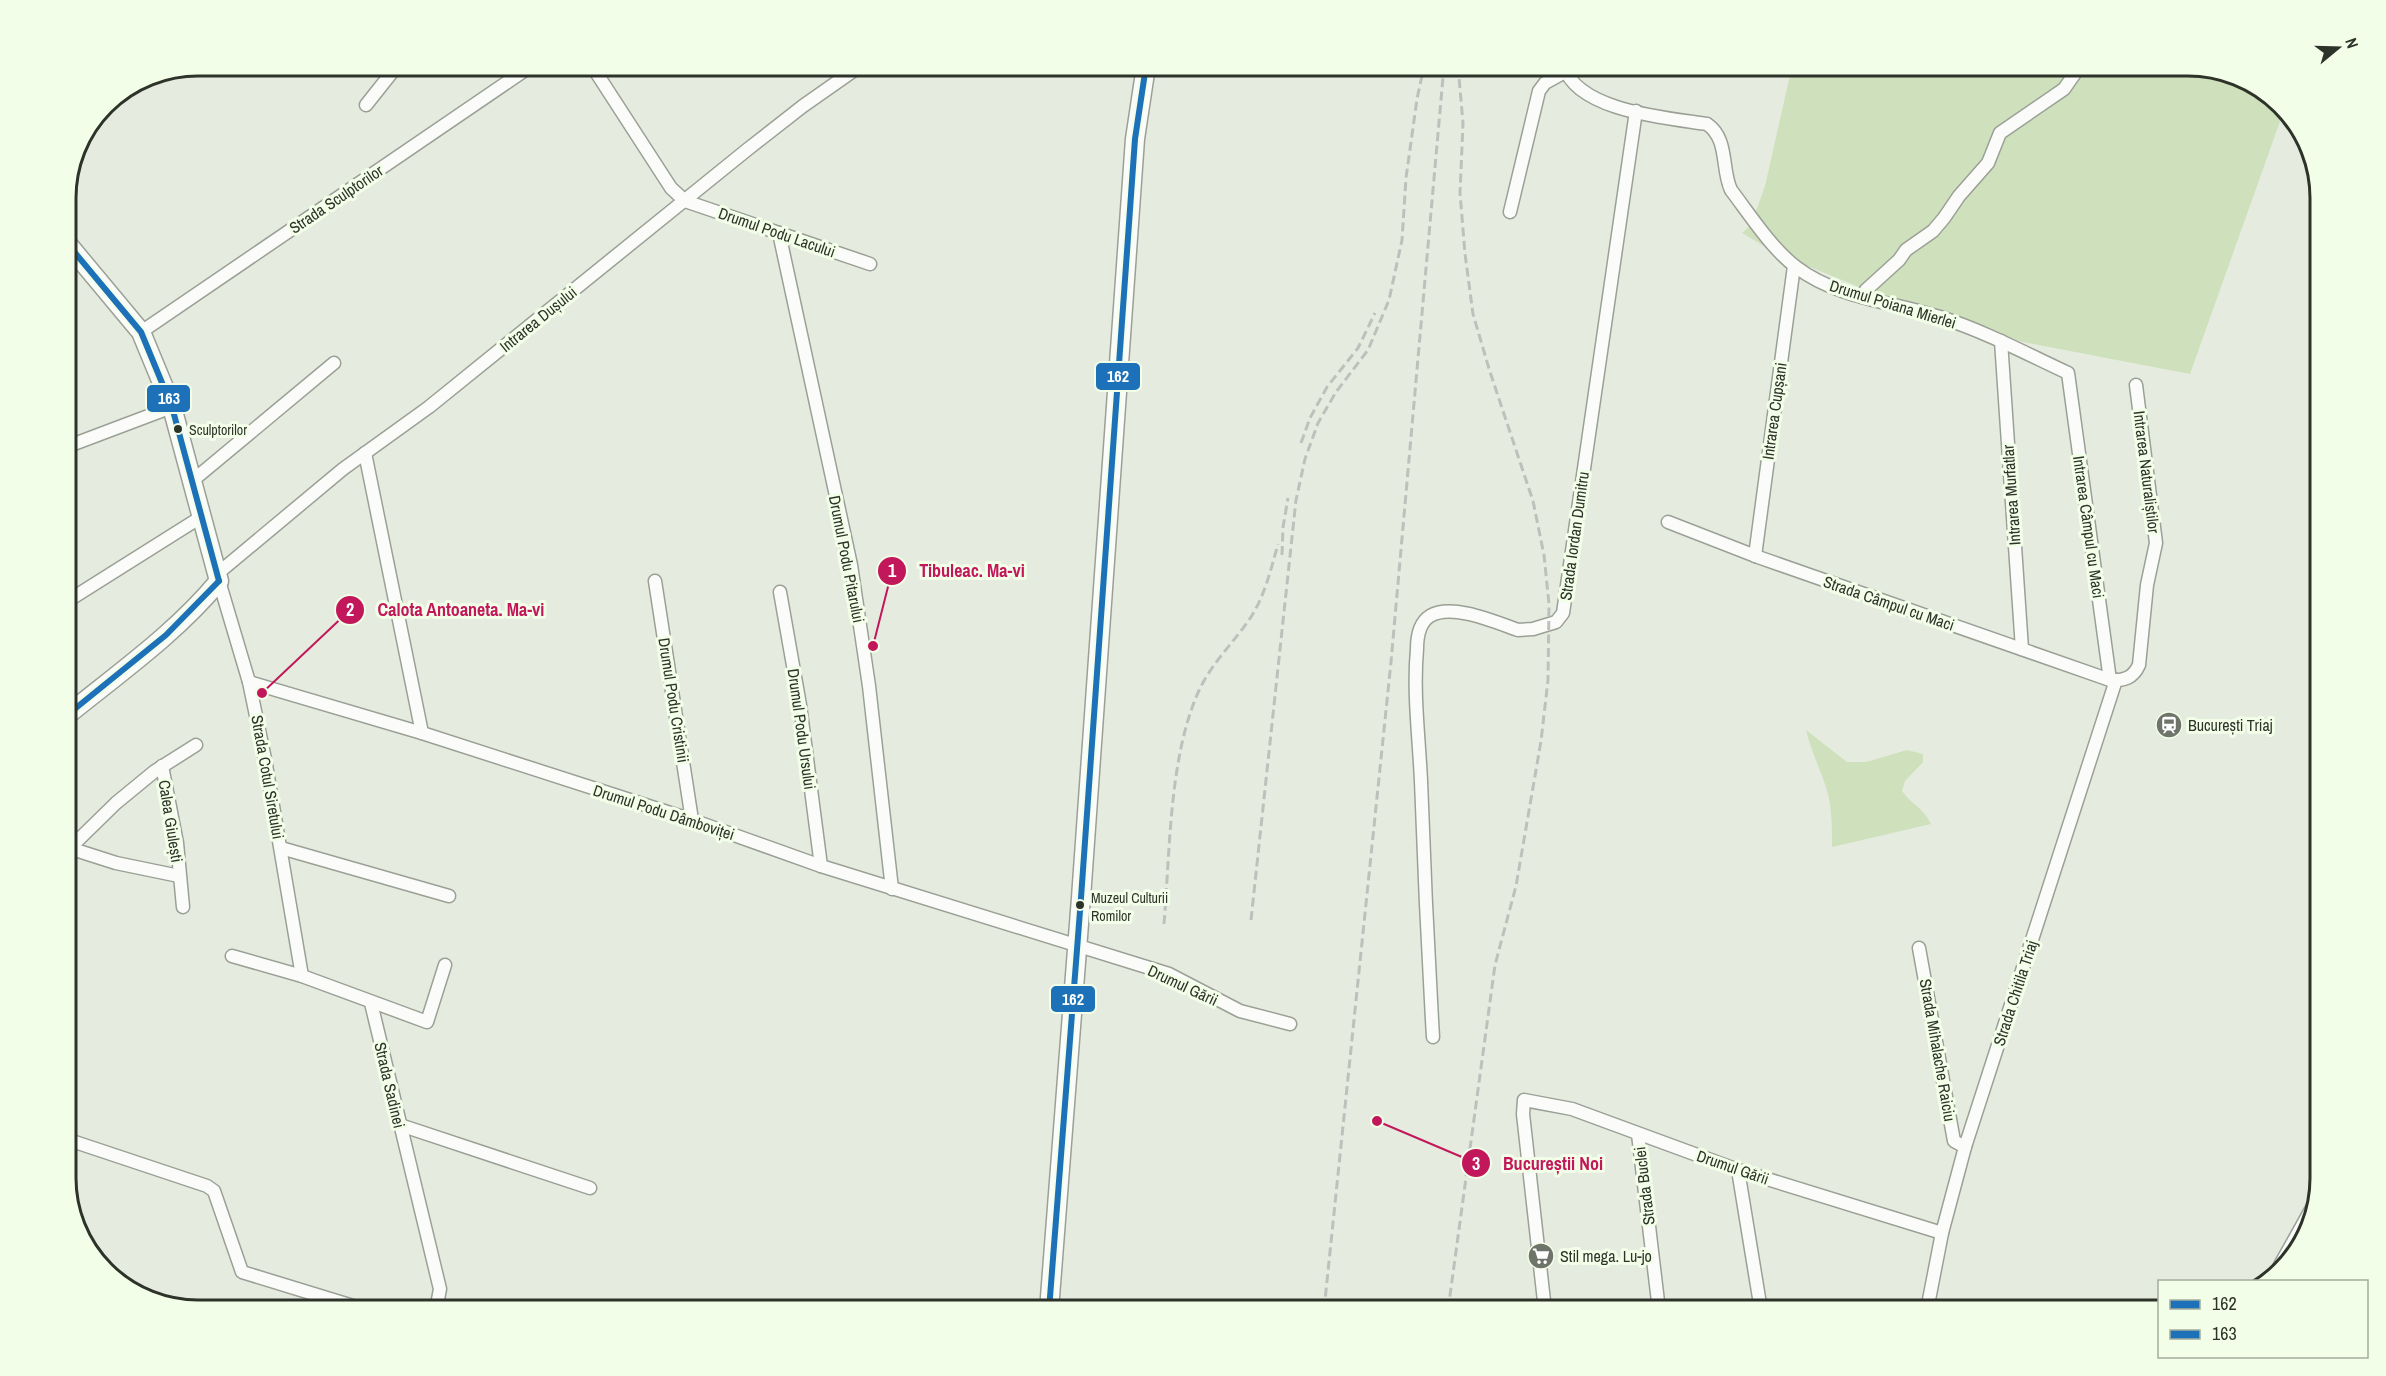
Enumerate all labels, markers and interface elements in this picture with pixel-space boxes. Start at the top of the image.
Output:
north arrow [2308,18,2368,78]
text: N [2340,35,2364,51]
street label: Strada Sculptorilor [285,159,388,239]
street label: Drumul Podu Lacului [715,202,839,262]
street label: Drumul Poiana Mierlei [1827,274,1959,334]
street label: Intrarea Dușului [495,281,581,357]
street label: Intrarea Cupșani [1756,361,1792,461]
line badge: 162 [1095,362,1141,391]
text: 162 [1107,365,1129,387]
line badge: 163 [146,384,191,413]
text: 163 [158,387,180,409]
street label: Intrarea Naturaliștilor [2129,410,2166,535]
place label: Sculptorilor [189,421,247,439]
marker: Sculptorilor [172,423,184,435]
street label: Intrarea Murfatlar [1996,443,2025,546]
street label: Intrarea Câmpul cu Maci [2068,454,2110,600]
street label: Strada Iordan Dumitru [1554,470,1594,602]
street label: Drumul Podu Pitarului [824,494,870,624]
callout: Tibuleac. Ma-vi [877,553,1037,589]
text: 1 [888,558,897,583]
text: Tibuleac. Ma-vi [919,558,1025,583]
street label: Strada Câmpul cu Maci [1821,570,1957,636]
callout: Calota Antoaneta. Ma-vi [335,592,557,628]
text: 2 [346,597,354,622]
text: Calota Antoaneta. Ma-vi [378,597,544,622]
street label: Drumul Podu Cristinii [653,636,695,764]
street label: Drumul Podu Ursului [783,667,821,791]
station icon: București Triaj [2154,710,2184,740]
street label: Strada Cotul Siretului [246,713,290,841]
place label: București Triaj [2188,714,2273,736]
street label: Calea Giulești [154,778,188,864]
street label: Drumul Podu Dâmboviței [591,779,737,845]
place label: Muzeul Culturii Romilor [1091,889,1168,925]
marker: Muzeul Culturii Romilor [1074,899,1086,911]
street label: Strada Chitila Triaj [1988,937,2042,1048]
street label: Drumul Gării [1144,959,1222,1011]
street label: Strada Mihalache Raiciu [1915,977,1961,1123]
line badge: 162 [1050,985,1096,1013]
text: 162 [1062,988,1084,1010]
street label: Strada Sadinei [369,1040,411,1130]
street label: Drumul Gării [1694,1144,1772,1190]
callout: Bucureștii Noi [1461,1145,1615,1181]
street label: Strada Buclei [1628,1146,1660,1226]
text: 3 [1472,1151,1480,1176]
text: Bucureștii Noi [1503,1151,1603,1176]
supermarket icon: Stil mega. Lu-jo [1526,1241,1556,1271]
place label: Stil mega. Lu-jo [1560,1245,1652,1267]
legend [2158,1280,2368,1358]
text: 162 [2212,1291,2237,1316]
text: 163 [2212,1321,2237,1346]

